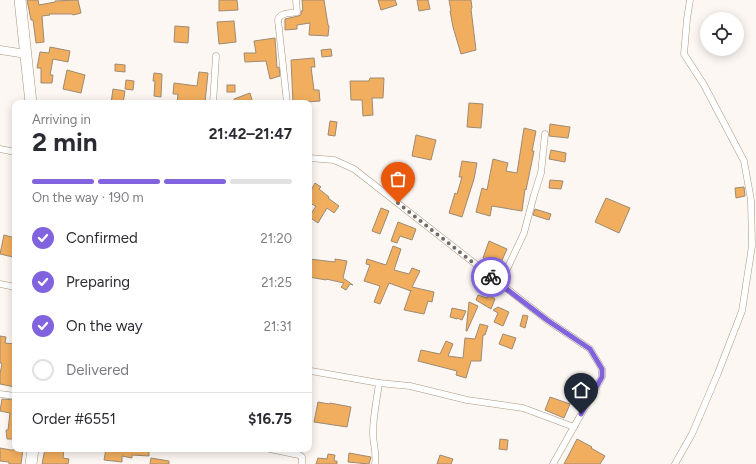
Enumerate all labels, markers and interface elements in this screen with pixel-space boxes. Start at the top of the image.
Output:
map controls [700,12,744,56]
button: locate [700,12,744,56]
text: Arriving in [32,112,91,127]
text: 21:42–21:47 [209,125,292,143]
text: 2 min [32,126,98,158]
pin [381,162,415,203]
icon: bag [387,168,409,190]
text: On the way · 190 m [32,190,144,205]
icon: check [32,227,54,249]
text: Confirmed [66,229,138,247]
text: 21:20 [260,231,292,246]
courier [471,257,511,297]
icon: bike [480,266,502,288]
icon: check [32,271,54,293]
text: Preparing [66,273,130,291]
text: 21:25 [261,275,292,290]
icon: check [32,315,54,337]
text: On the way [66,317,143,335]
text: 21:31 [264,319,292,334]
text: Delivered [66,361,129,379]
pin [564,373,598,414]
icon: home [570,379,592,401]
text: Order #6551 [32,410,116,428]
text: $16.75 [248,410,292,428]

